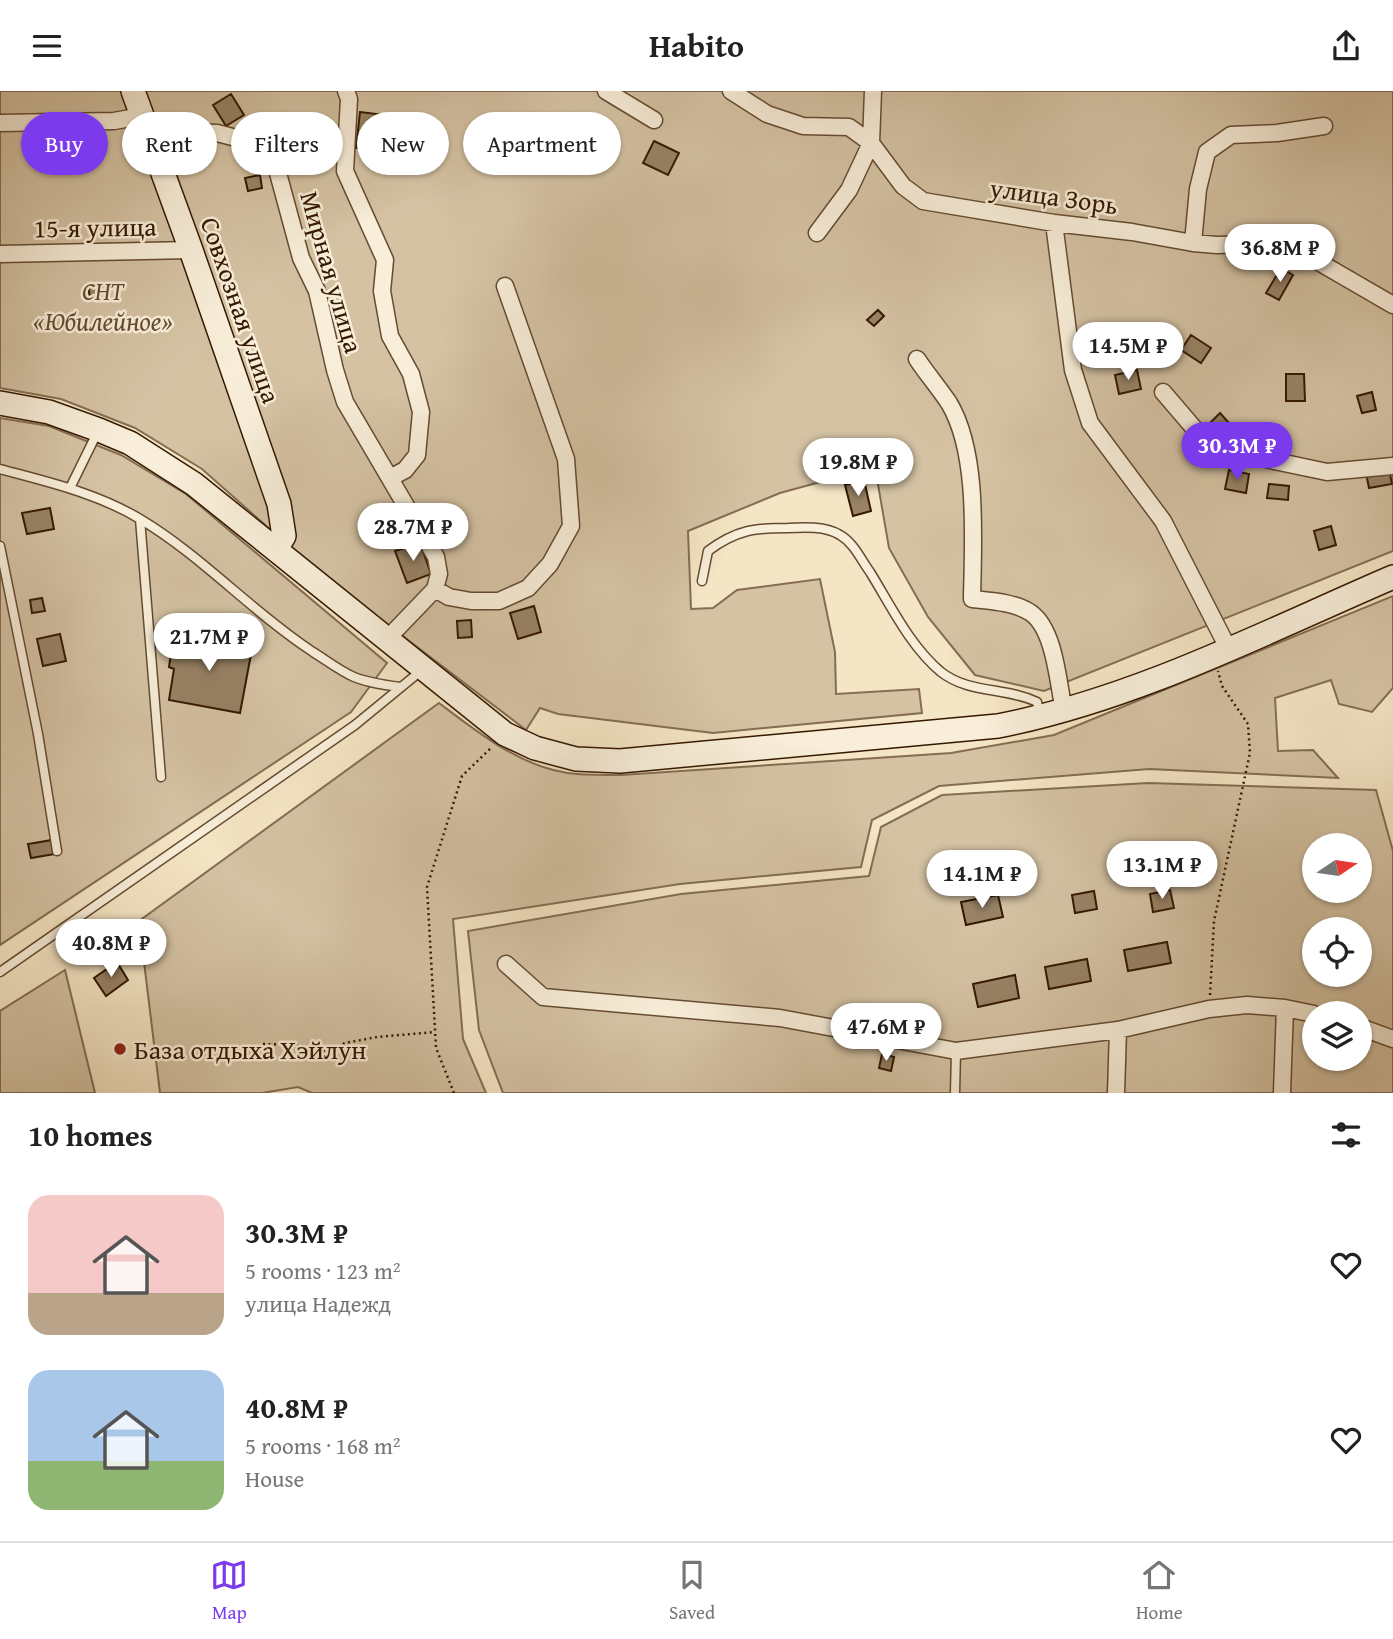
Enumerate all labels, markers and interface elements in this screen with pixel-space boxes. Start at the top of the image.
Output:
text: Habito [649,22,744,69]
icon: menu [28,27,66,65]
icon: share [1327,27,1365,65]
chip: Buy [21,112,108,175]
chip: Rent [122,112,217,175]
chip: Filters [231,112,343,175]
chip: New [357,112,449,175]
chip: Apartment [463,112,621,175]
street label: улица Зорь [986,168,1121,224]
street label: Мирная улица [290,187,374,358]
street label: 15-я улица [33,206,157,248]
street label: Совхозная улица [191,212,291,409]
pin: 36.8M ₽ [1215,225,1345,284]
text: 36.8M ₽ [1240,230,1320,263]
park label: СНТ «Юбилейное» [33,271,173,340]
pin: 14.5M ₽ [1063,323,1193,382]
text: 14.5M ₽ [1088,328,1168,361]
pin: 30.3M ₽ [1172,423,1302,482]
text: 30.3M ₽ [1197,428,1277,461]
pin: 19.8M ₽ [793,439,923,498]
text: 19.8M ₽ [818,444,898,477]
pin: 28.7M ₽ [348,503,478,563]
text: 28.7M ₽ [373,509,453,542]
pin: 21.7M ₽ [144,613,274,673]
text: 21.7M ₽ [169,619,249,652]
north arrow [1302,833,1372,903]
map controls [1302,833,1372,1071]
pin: 13.1M ₽ [1097,841,1227,901]
text: 13.1M ₽ [1122,847,1202,880]
pin: 14.1M ₽ [917,851,1047,910]
text: 14.1M ₽ [942,856,1022,889]
button: locate [1302,917,1372,987]
pin: 40.8M ₽ [46,919,176,979]
text: 40.8M ₽ [71,925,151,958]
button: layers [1302,1001,1372,1071]
pin: 47.6M ₽ [821,1003,951,1063]
text: 47.6M ₽ [846,1009,926,1042]
place label: База отдыха Хэйлун [134,1030,366,1069]
marker: База отдыха Хэйлун [112,1041,128,1057]
text: 10 homes [28,1113,153,1157]
icon: filters [1327,1116,1365,1154]
text: 30.3M ₽ [245,1210,348,1254]
icon: home [84,1223,168,1307]
icon: heart [1327,1246,1365,1284]
text: 5 rooms · 123 m² [245,1254,400,1287]
text: улица Надежд [245,1287,391,1320]
text: 40.8M ₽ [245,1385,348,1429]
icon: home [84,1398,168,1482]
icon: heart [1327,1421,1365,1459]
text: 5 rooms · 168 m² [245,1429,400,1462]
text: House [245,1462,304,1495]
tab: Map [210,1556,248,1626]
tab: Saved [669,1556,715,1626]
tab: Home [1136,1556,1183,1626]

